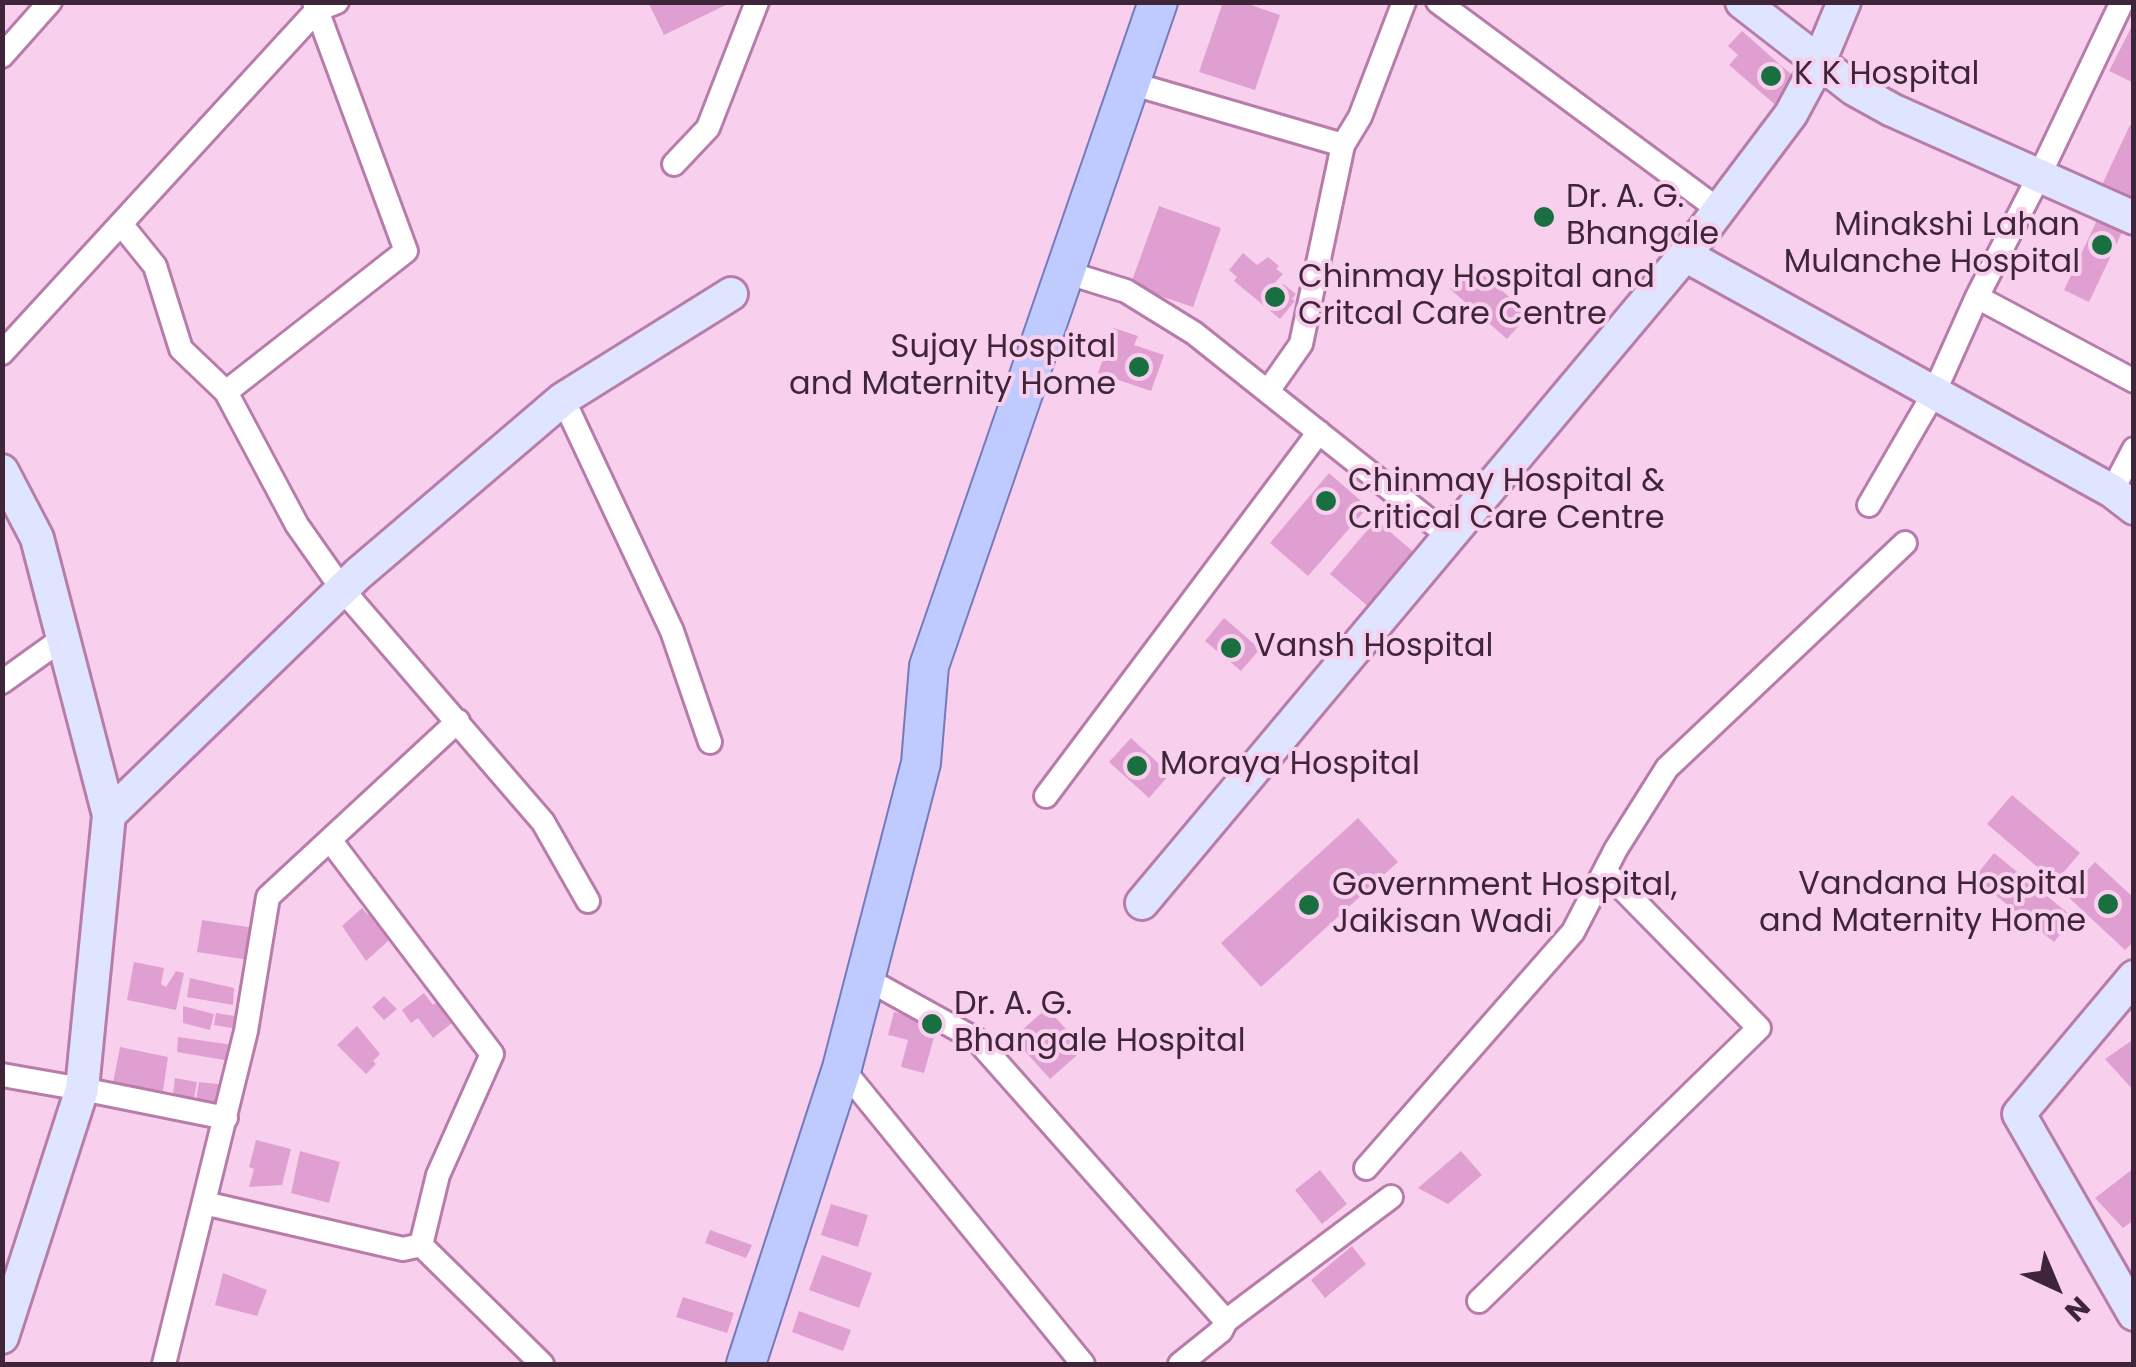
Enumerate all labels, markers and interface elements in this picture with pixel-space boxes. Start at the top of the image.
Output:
place label: K K Hospital [1794,57,1979,95]
marker: K K Hospital [1758,63,1784,89]
place label: Dr. A. G. Bhangale [1566,180,1719,255]
marker: Dr. A. G. Bhangale [1531,204,1557,230]
place label: Minakshi Lahan Mulanche Hospital [1784,208,2080,283]
marker: Minakshi Lahan Mulanche Hospital [2089,232,2115,258]
place label: Chinmay Hospital and Critcal Care Centre [1298,260,1655,335]
marker: Chinmay Hospital and Critcal Care Centre [1262,284,1288,310]
place label: Sujay Hospital and Maternity Home [789,330,1116,405]
marker: Sujay Hospital and Maternity Home [1126,354,1152,380]
place label: Chinmay Hospital & Critical Care Centre [1348,464,1665,539]
marker: Chinmay Hospital & Critical Care Centre [1313,488,1339,514]
place label: Vansh Hospital [1254,629,1493,667]
marker: Vansh Hospital [1218,635,1244,661]
place label: Moraya Hospital [1160,747,1420,785]
marker: Moraya Hospital [1124,753,1150,779]
place label: Vandana Hospital and Maternity Home [1759,867,2086,942]
place label: Government Hospital, Jaikisan Wadi [1332,868,1677,943]
marker: Vandana Hospital and Maternity Home [2095,891,2121,917]
marker: Government Hospital, Jaikisan Wadi [1296,892,1322,918]
place label: Dr. A. G. Bhangale Hospital [954,987,1246,1062]
marker: Dr. A. G. Bhangale Hospital [919,1011,945,1037]
north arrow [2006,1237,2106,1337]
text: N [2056,1288,2098,1330]

